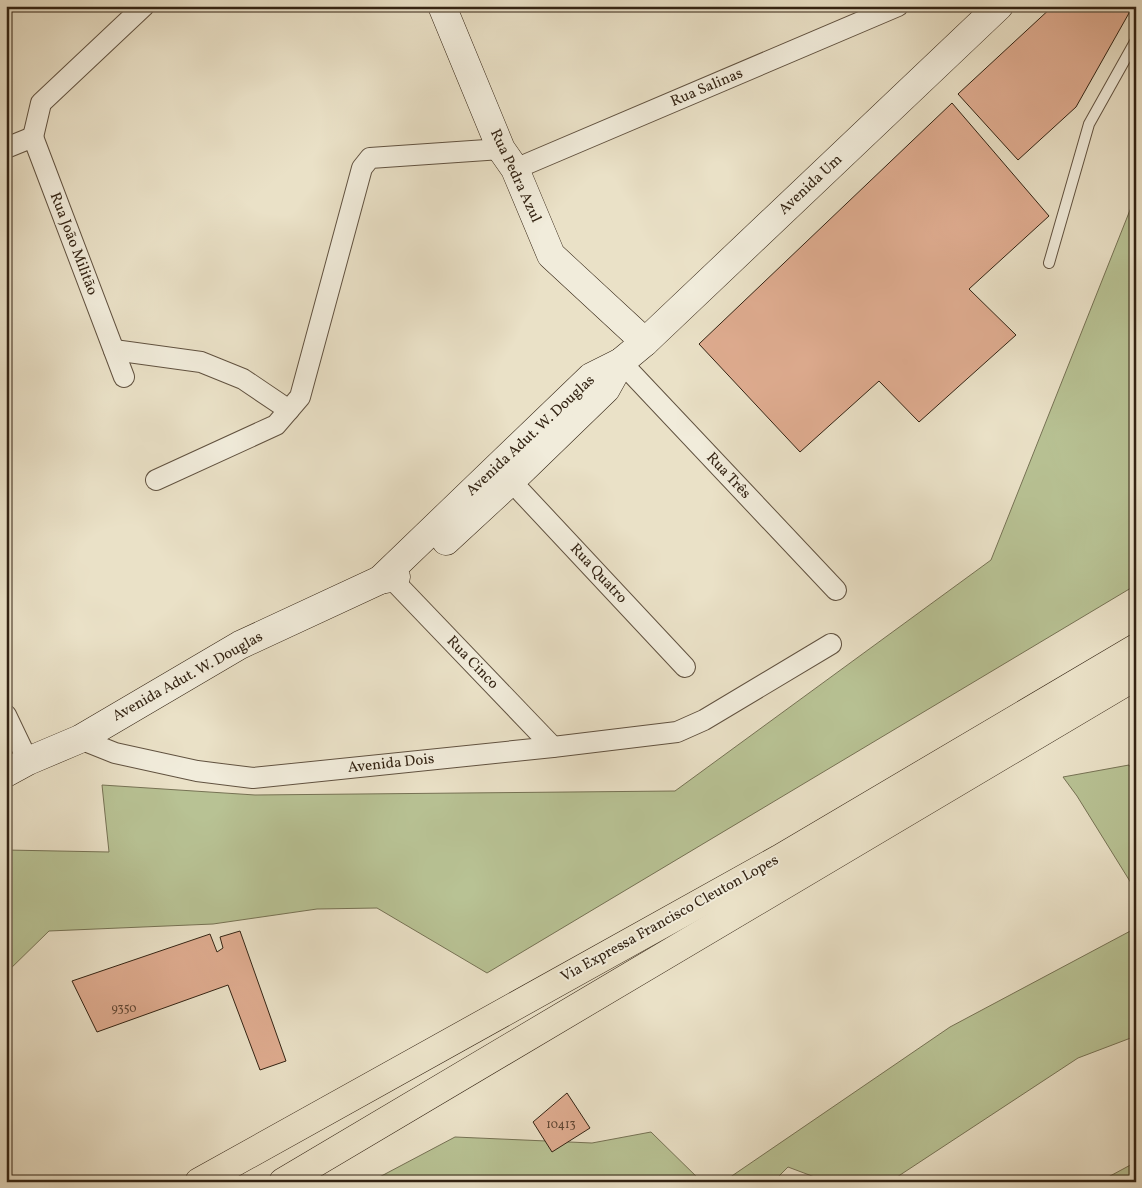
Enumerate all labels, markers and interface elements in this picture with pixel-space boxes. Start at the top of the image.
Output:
street label: Rua Salinas [668,63,746,113]
street label: Rua Pedra Azul [484,126,546,226]
street label: Avenida Um [774,150,848,220]
street label: Rua João Militão [44,189,102,299]
street label: Avenida Adut. W. Douglas [462,371,600,501]
street label: Rua Três [701,448,755,504]
street label: Rua Quatro [565,539,631,609]
street label: Avenida Adut. W. Douglas [109,627,267,727]
street label: Rua Cinco [441,632,503,694]
street label: Avenida Dois [347,749,435,779]
street label: Via Expressa Francisco Cleuton Lopes [557,850,783,988]
house number: 9350 [112,1001,136,1017]
house number: 10413 [546,1117,576,1133]

